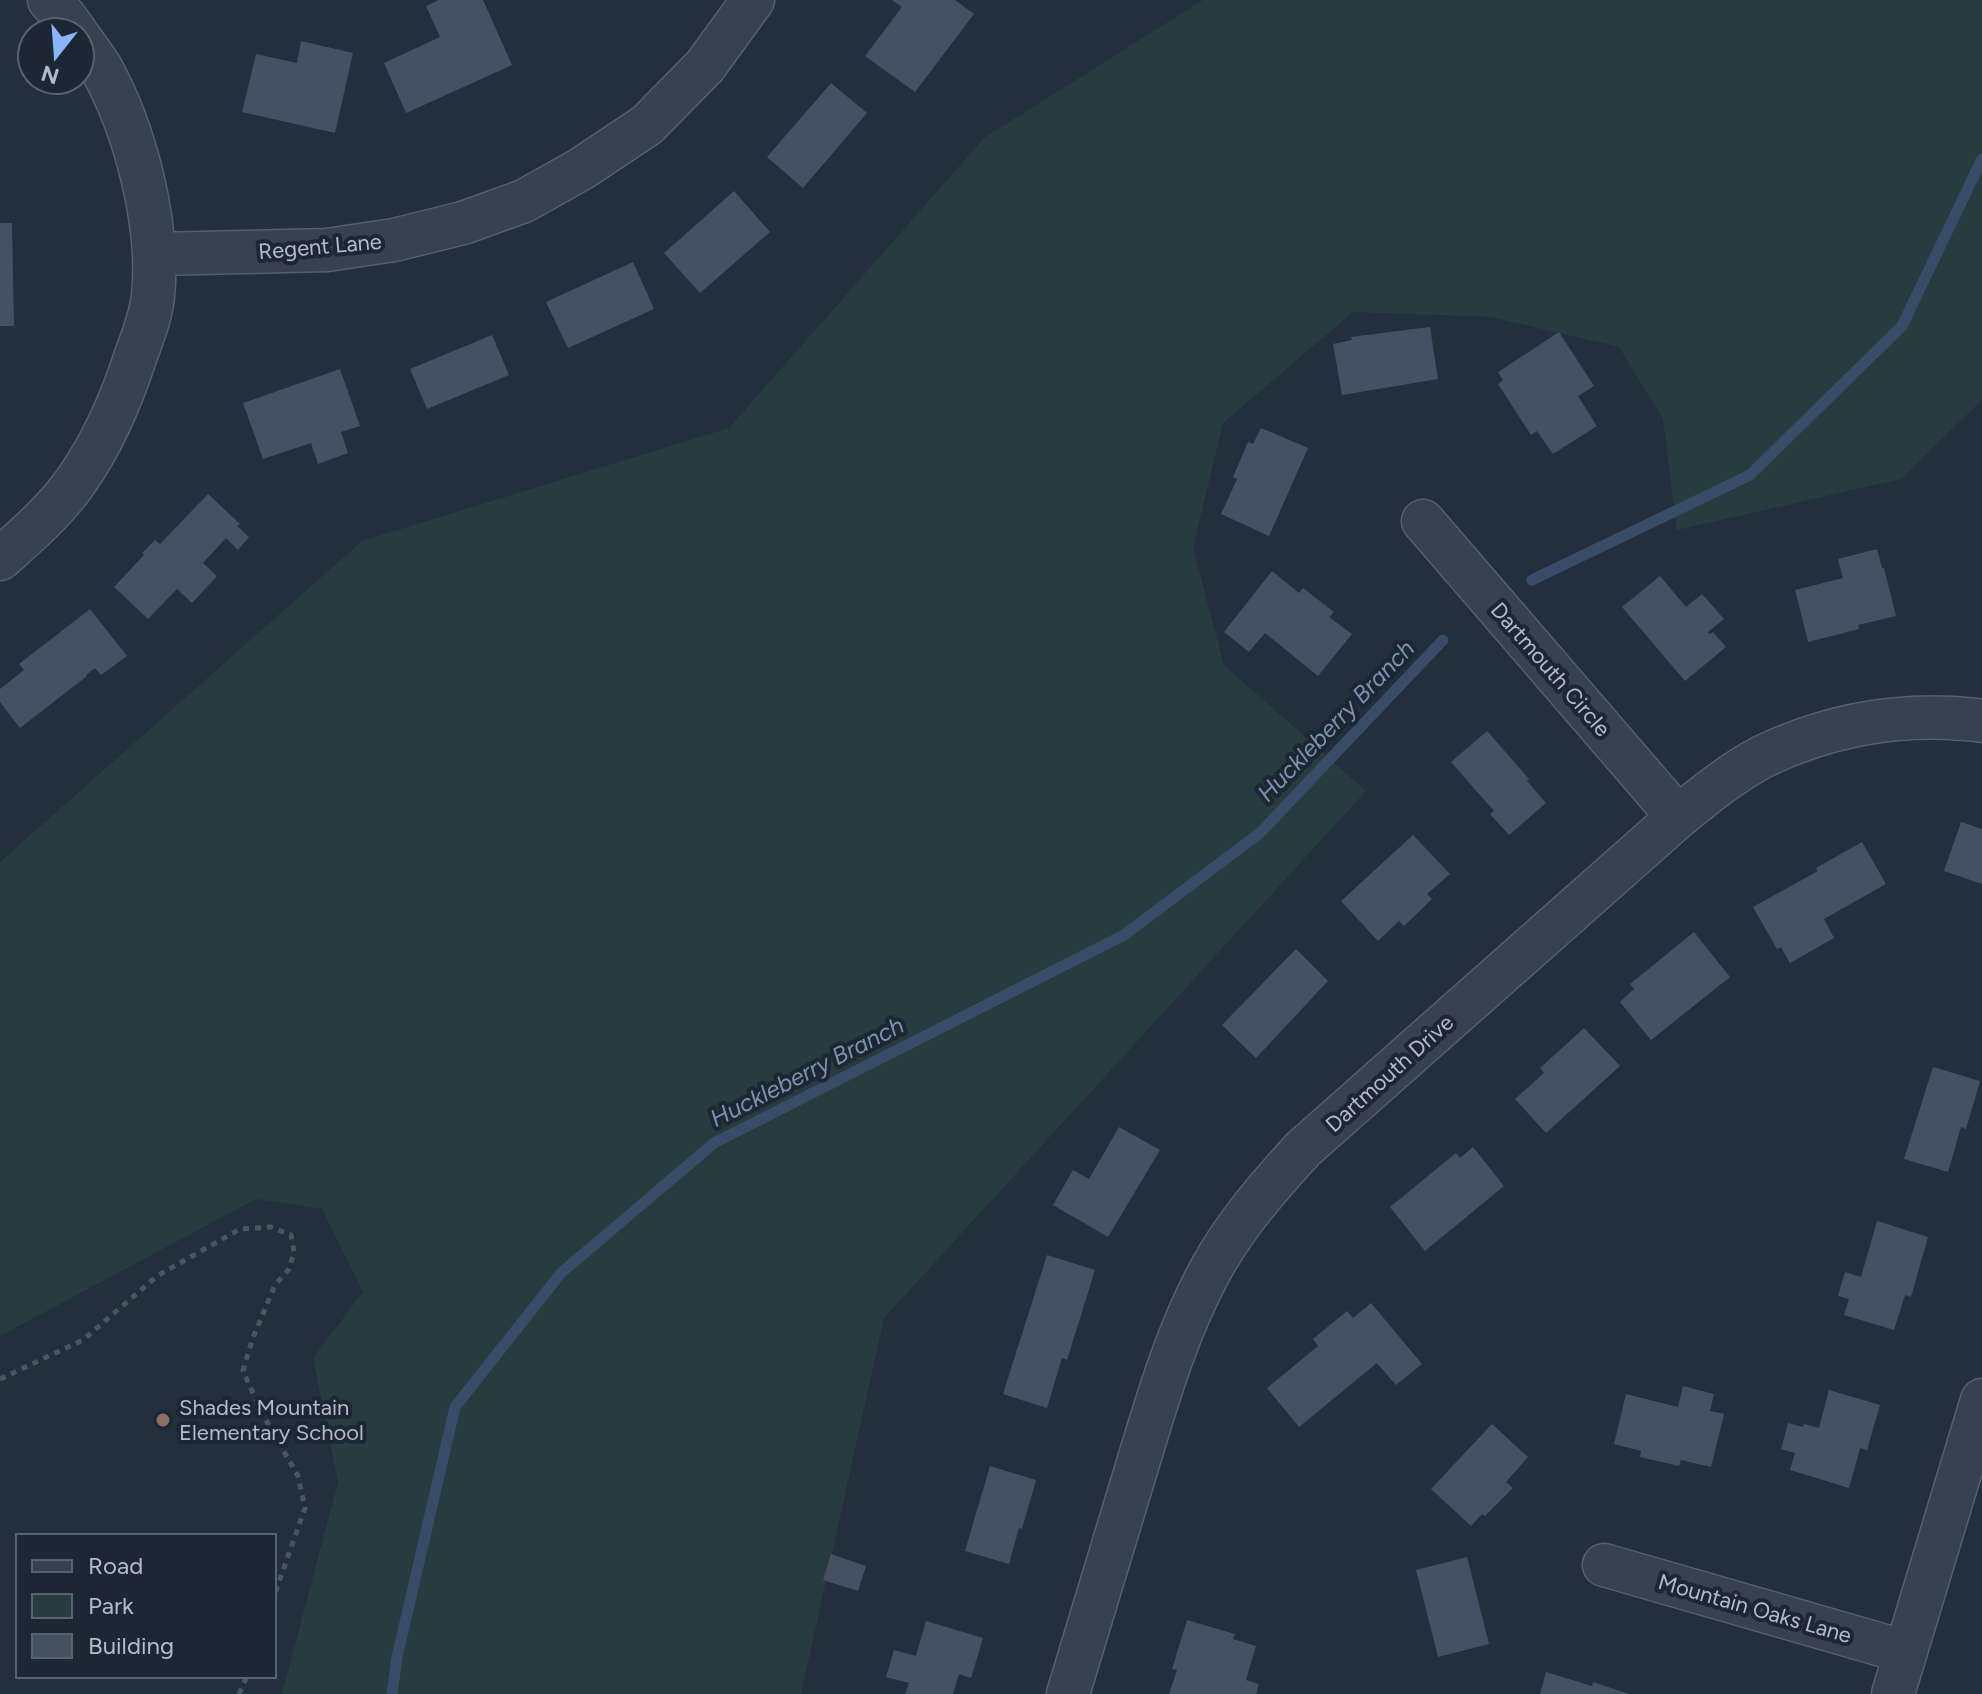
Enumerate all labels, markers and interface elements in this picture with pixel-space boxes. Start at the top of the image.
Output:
north arrow [16,16,96,96]
text: N [38,59,62,90]
street label: Regent Lane [257,228,383,265]
street label: Dartmouth Circle [1485,597,1616,742]
water label: Huckleberry Branch [1251,634,1420,807]
street label: Dartmouth Drive [1320,1009,1459,1138]
water label: Huckleberry Branch [705,1010,908,1133]
place label: Shades Mountain Elementary School [179,1394,364,1446]
marker: Shades Mountain Elementary School [154,1411,172,1429]
legend [16,1534,276,1678]
text: Road [88,1551,143,1580]
street label: Mountain Oaks Lane [1655,1568,1855,1649]
text: Park [88,1591,134,1620]
text: Building [88,1631,174,1660]

